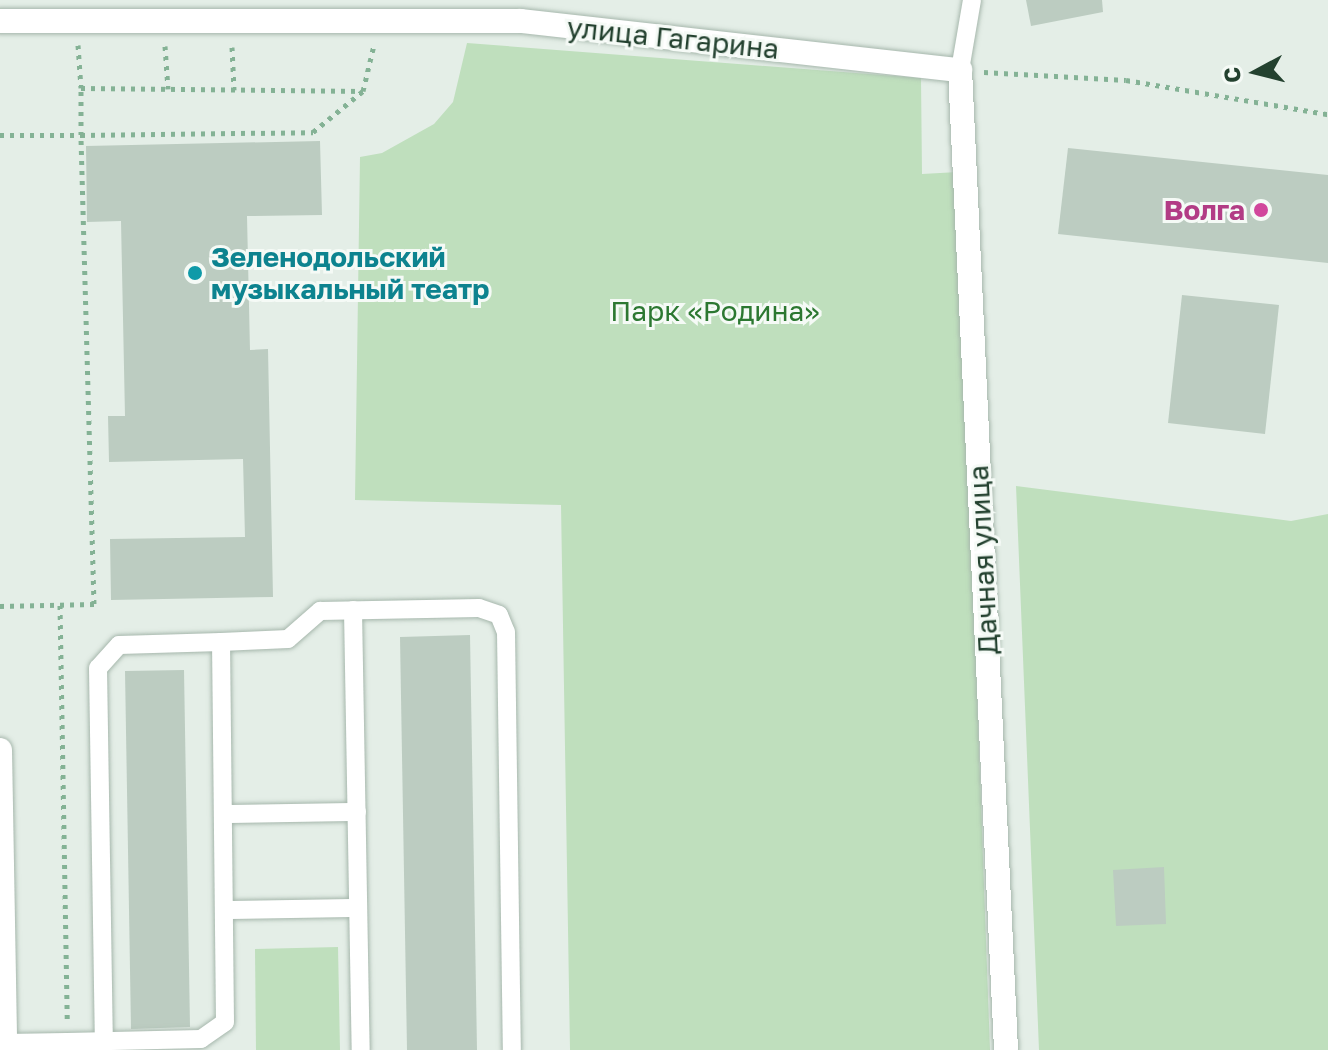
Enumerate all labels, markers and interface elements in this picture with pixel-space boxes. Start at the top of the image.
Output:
street label: улица Гагарина [565,10,781,66]
north arrow [1216,32,1296,112]
text: С [1217,66,1246,84]
place label: Волга [1164,193,1245,227]
marker: Волга [1252,201,1270,219]
place label: Зеленодольский музыкальный театр [211,240,490,306]
marker: Зеленодольский музыкальный театр [186,264,204,282]
park label: Парк «Родина» [610,294,820,328]
street label: Дачная улица [961,464,1005,656]

